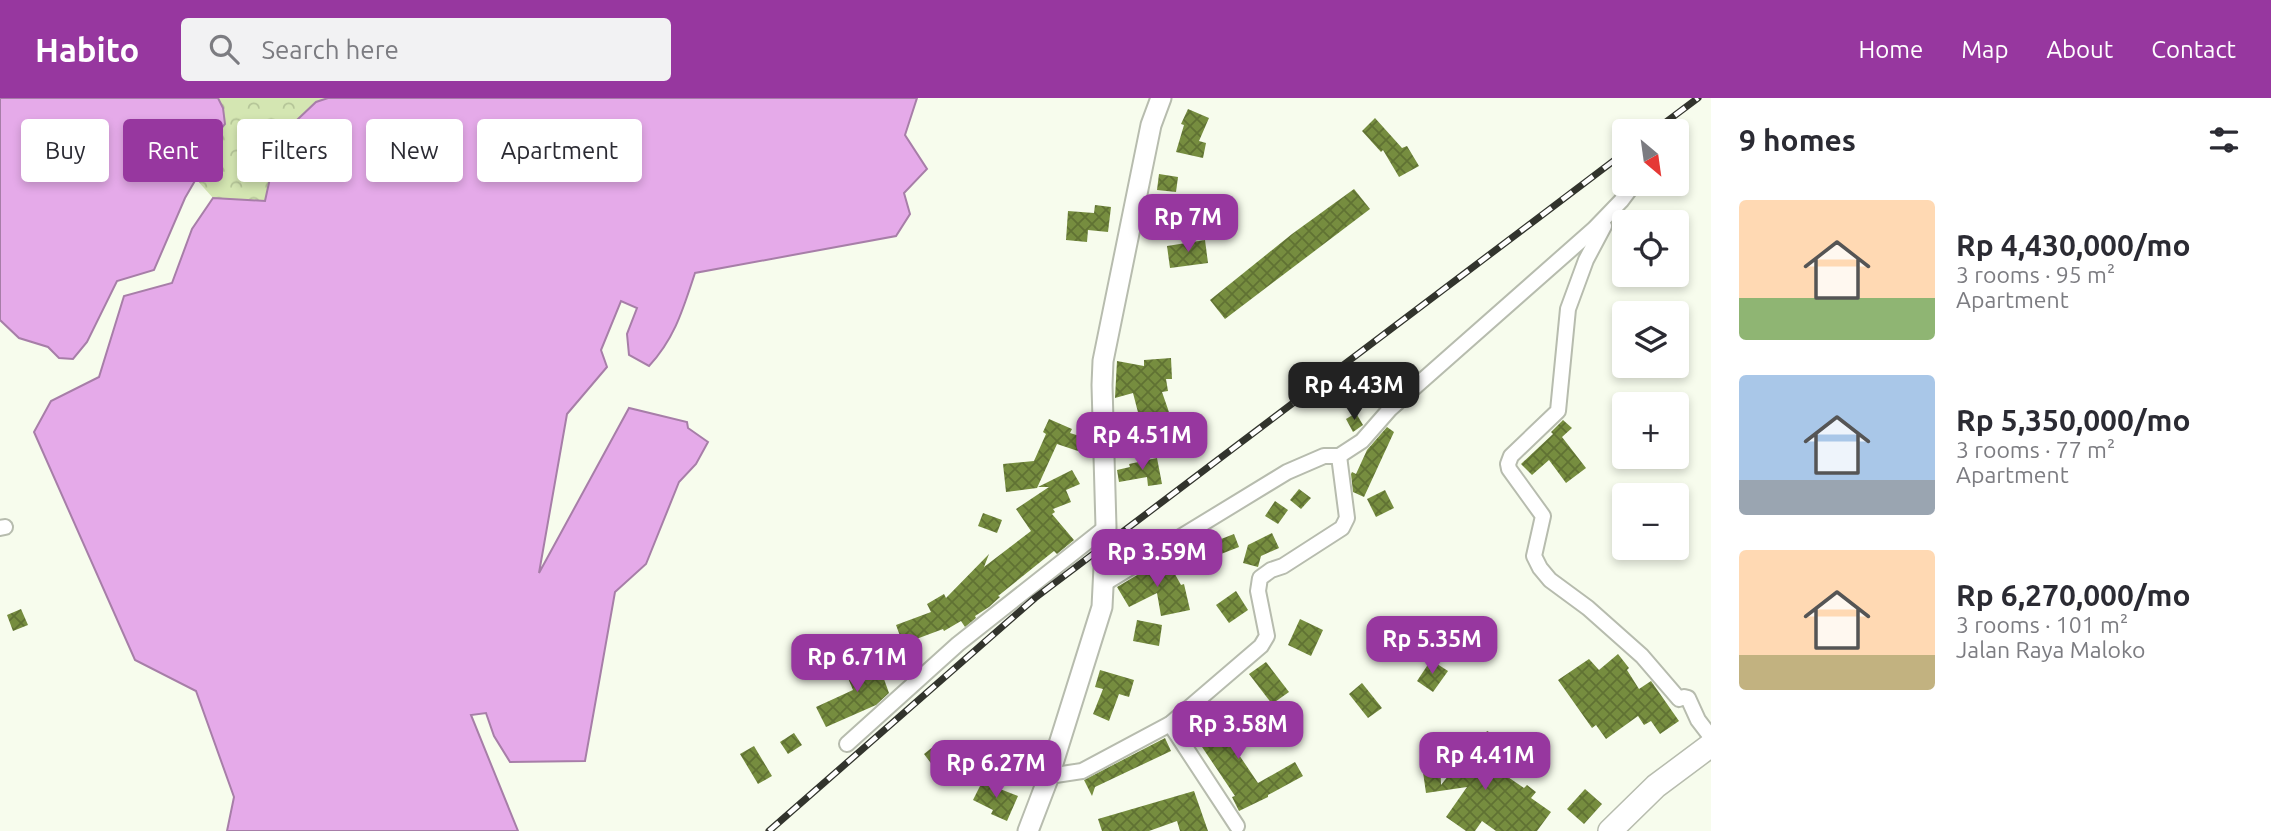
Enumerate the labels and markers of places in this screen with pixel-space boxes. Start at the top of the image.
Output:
pin: Rp 7M [1139,194,1237,254]
pin: Rp 4.43M [1282,362,1426,422]
pin: Rp 4.51M [1070,412,1214,472]
pin: Rp 3.59M [1085,530,1229,589]
pin: Rp 5.35M [1360,616,1504,676]
pin: Rp 6.71M [785,634,929,694]
pin: Rp 3.58M [1166,702,1310,761]
pin: Rp 4.41M [1413,732,1557,792]
pin: Rp 6.27M [924,740,1068,800]

